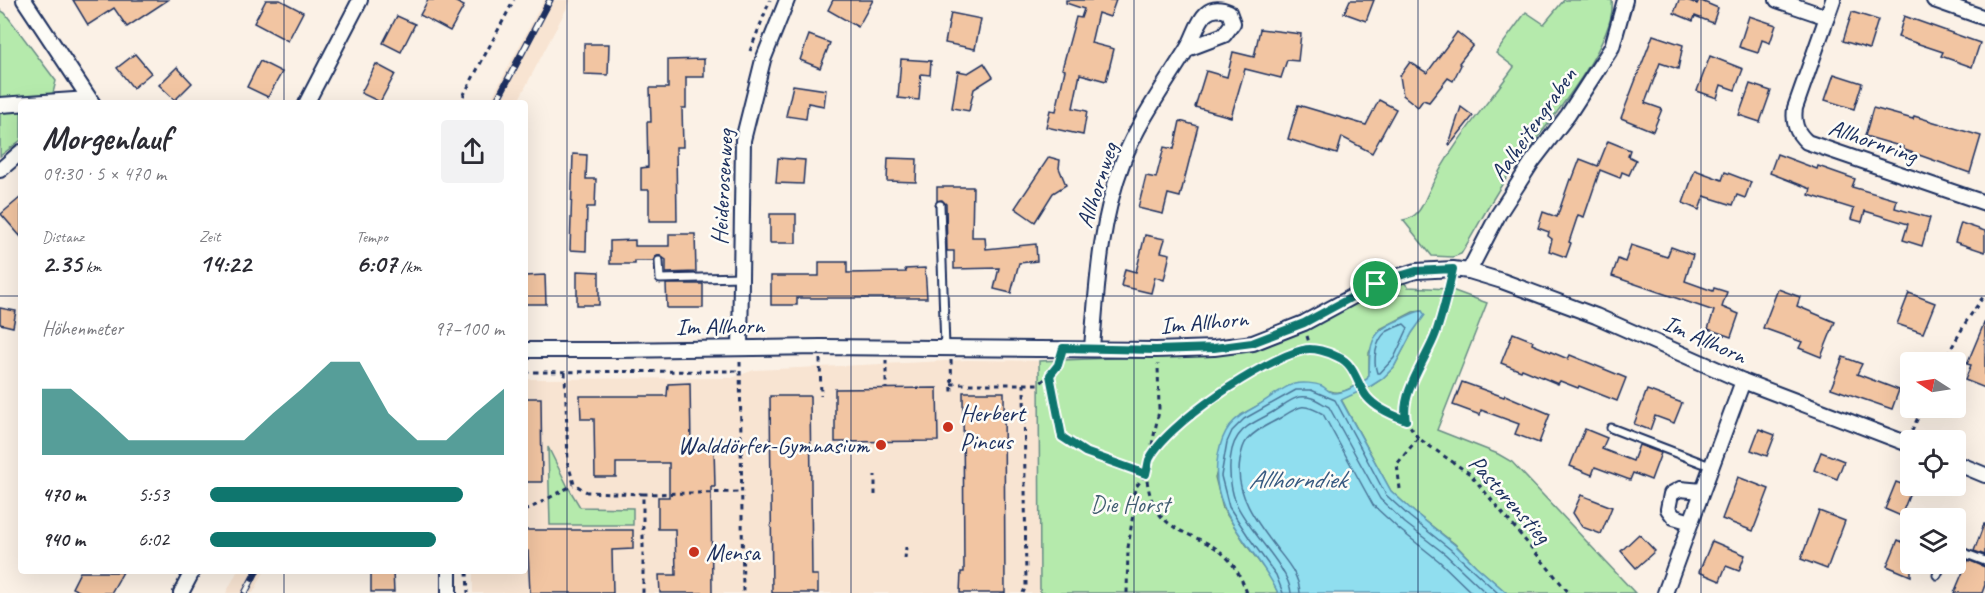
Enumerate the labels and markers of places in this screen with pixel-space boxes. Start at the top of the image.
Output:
pin [1350,258,1401,309]
place label: Herbert Pincus [960,398,1027,456]
marker: Herbert Pincus [941,420,955,434]
place label: Walddörfer-Gymnasium [678,430,870,460]
marker: Walddörfer-Gymnasium [874,438,888,452]
place label: Mensa [706,537,761,567]
marker: Mensa [687,545,701,559]

